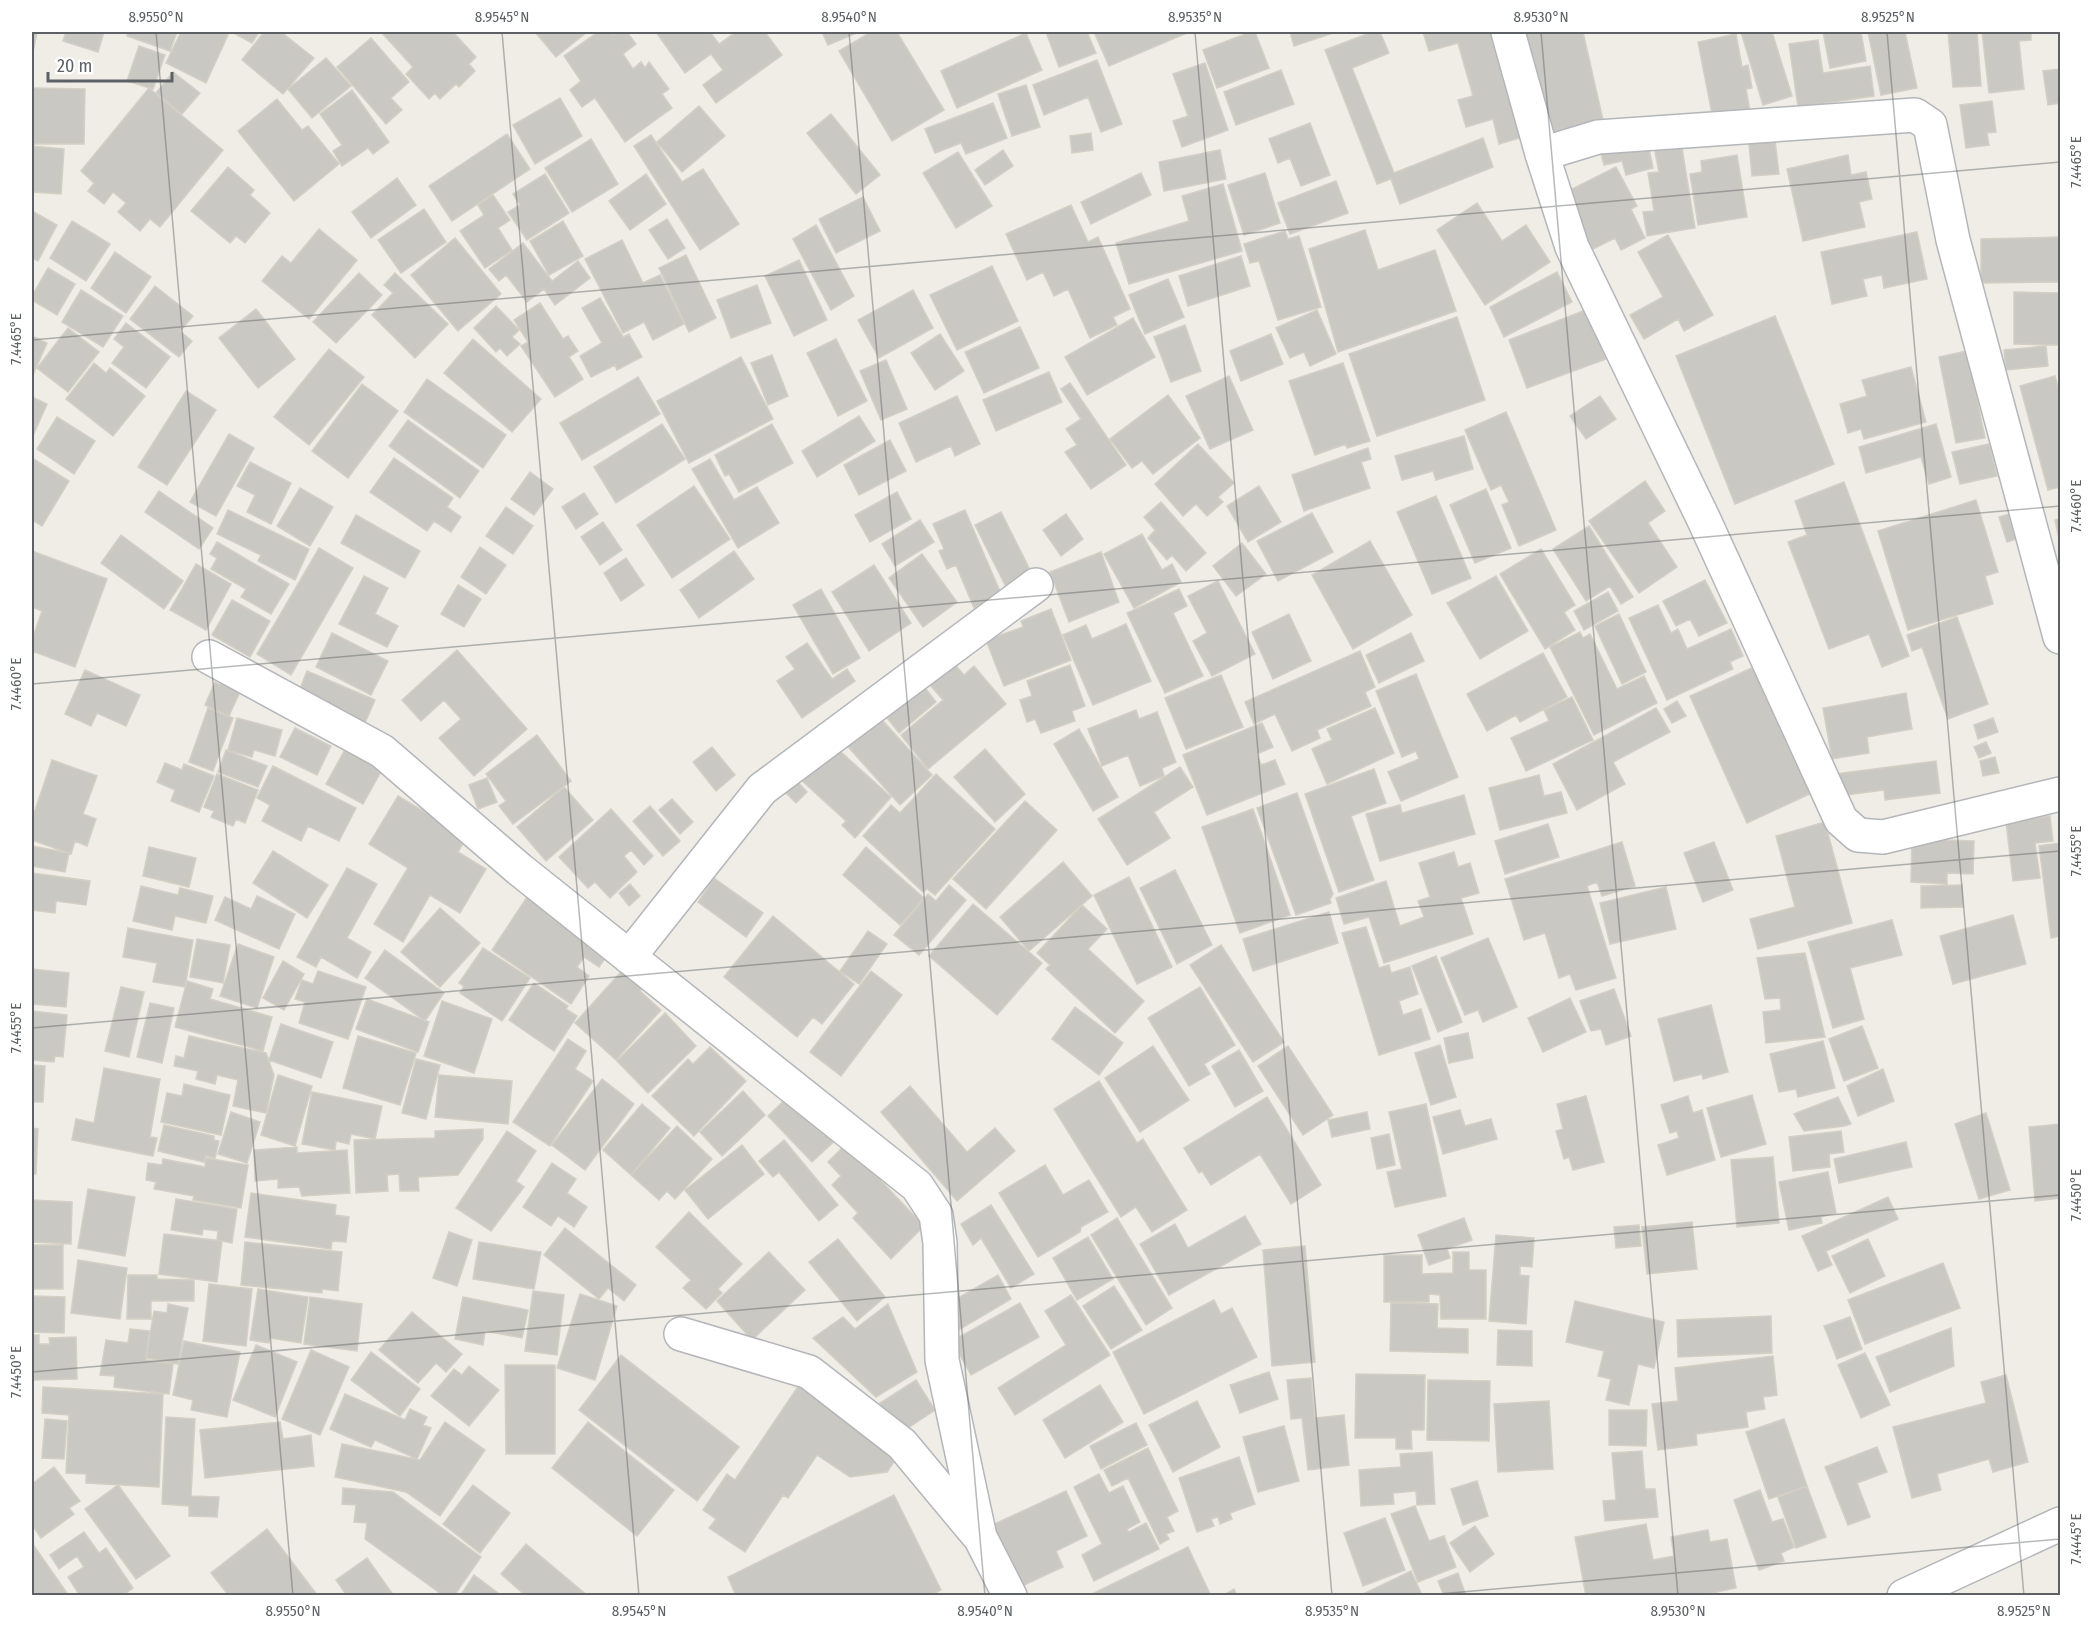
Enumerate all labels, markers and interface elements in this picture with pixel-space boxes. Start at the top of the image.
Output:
text: 8.9550°N [128,8,184,26]
text: 8.9545°N [475,8,529,26]
text: 8.9540°N [821,8,877,26]
text: 8.9535°N [1168,8,1222,26]
text: 8.9530°N [1513,8,1569,26]
text: 8.9525°N [1861,8,1915,26]
scale bar [48,45,172,83]
text: 20 m [57,55,92,77]
text: 7.4465°E [2067,136,2085,188]
text: 7.4465°E [7,313,25,365]
text: 7.4460°E [2067,480,2085,532]
text: 7.4460°E [7,658,25,710]
text: 7.4455°E [2067,826,2085,876]
text: 7.4455°E [7,1003,25,1053]
text: 7.4450°E [2067,1169,2085,1221]
text: 7.4450°E [7,1346,25,1398]
text: 7.4445°E [2067,1513,2085,1565]
text: 8.9550°N [265,1602,321,1620]
text: 8.9545°N [612,1602,666,1620]
text: 8.9540°N [957,1602,1013,1620]
text: 8.9535°N [1305,1602,1359,1620]
text: 8.9530°N [1650,1602,1706,1620]
text: 8.9525°N [1997,1602,2051,1620]

